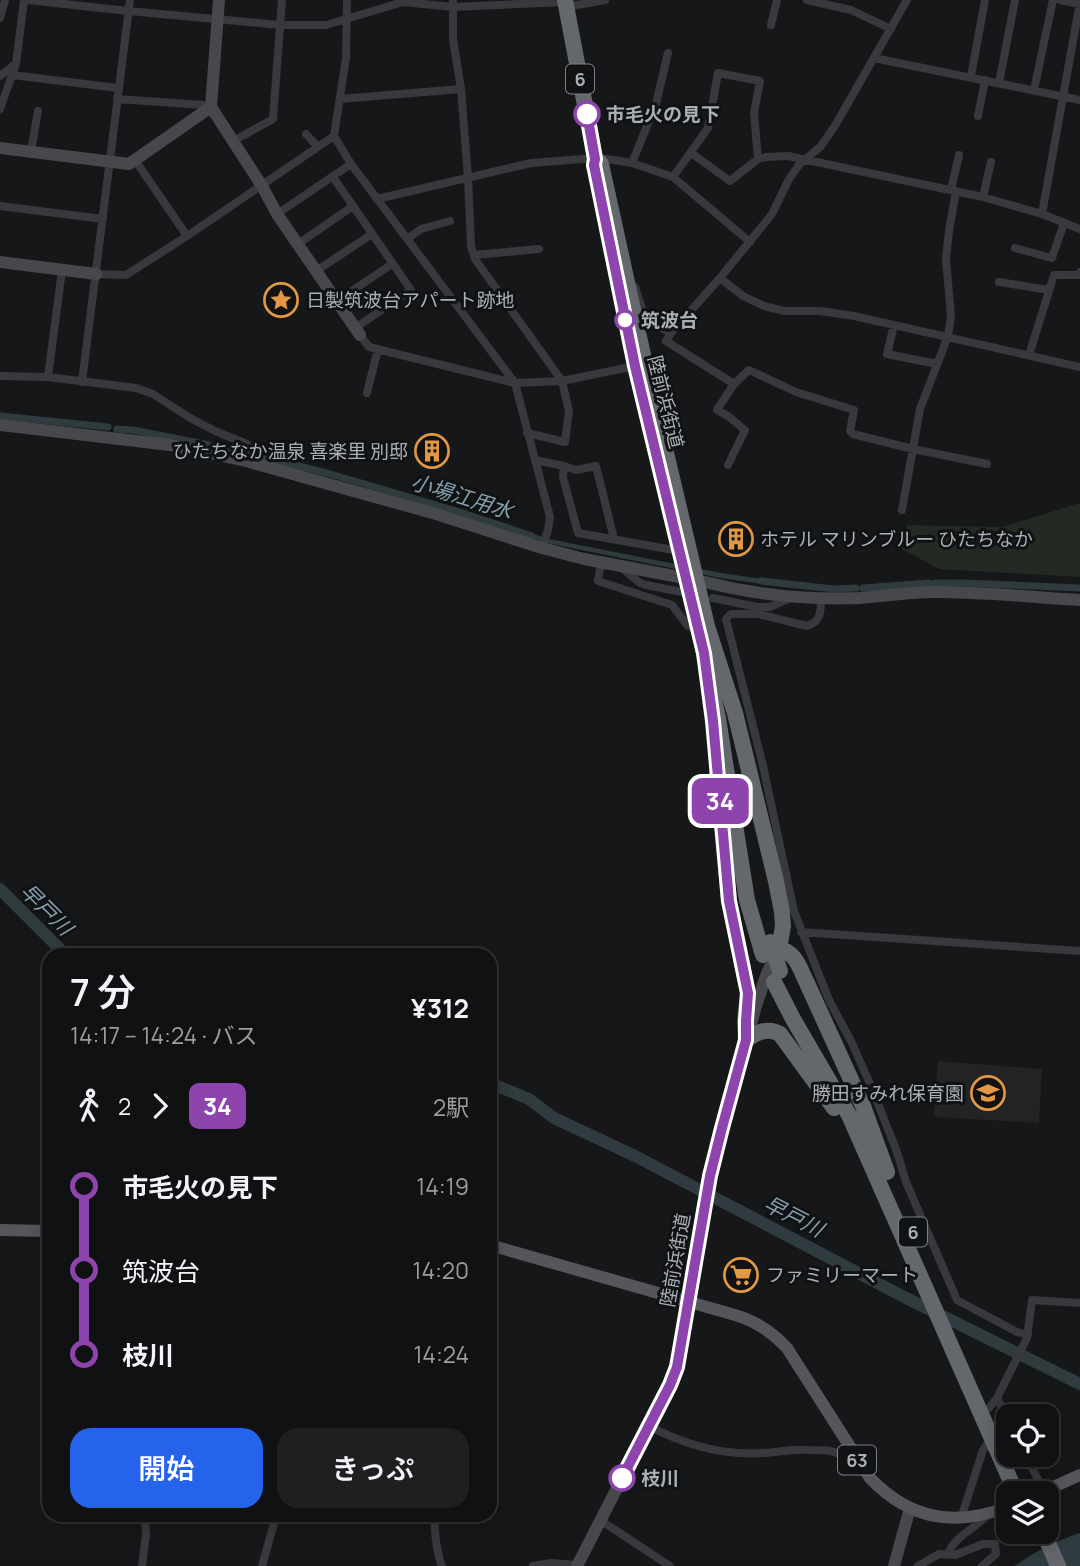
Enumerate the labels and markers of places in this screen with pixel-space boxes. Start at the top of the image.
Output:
marker: 市毛火の見下 [574,101,600,127]
place label: 市毛火の見下 [606,101,720,127]
place icon: 日製筑波台アパート跡地 [262,281,300,319]
place label: 日製筑波台アパート跡地 [306,287,515,313]
place label: 筑波台 [641,307,698,333]
marker: 筑波台 [615,310,635,330]
building icon: ひたちなか温泉 喜楽里 別邸 [413,432,451,470]
place label: ひたちなか温泉 喜楽里 別邸 [172,438,408,464]
building icon: ホテル マリンブルー ひたちなか [717,520,755,558]
place label: ホテル マリンブルー ひたちなか [760,526,1033,552]
school or university icon: 勝田すみれ保育園 [969,1074,1007,1112]
place label: 勝田すみれ保育園 [812,1080,964,1106]
supermarket icon: ファミリーマート [722,1256,760,1294]
place label: ファミリーマート [766,1262,918,1288]
marker: 枝川 [609,1465,635,1491]
place label: 枝川 [641,1465,679,1491]

